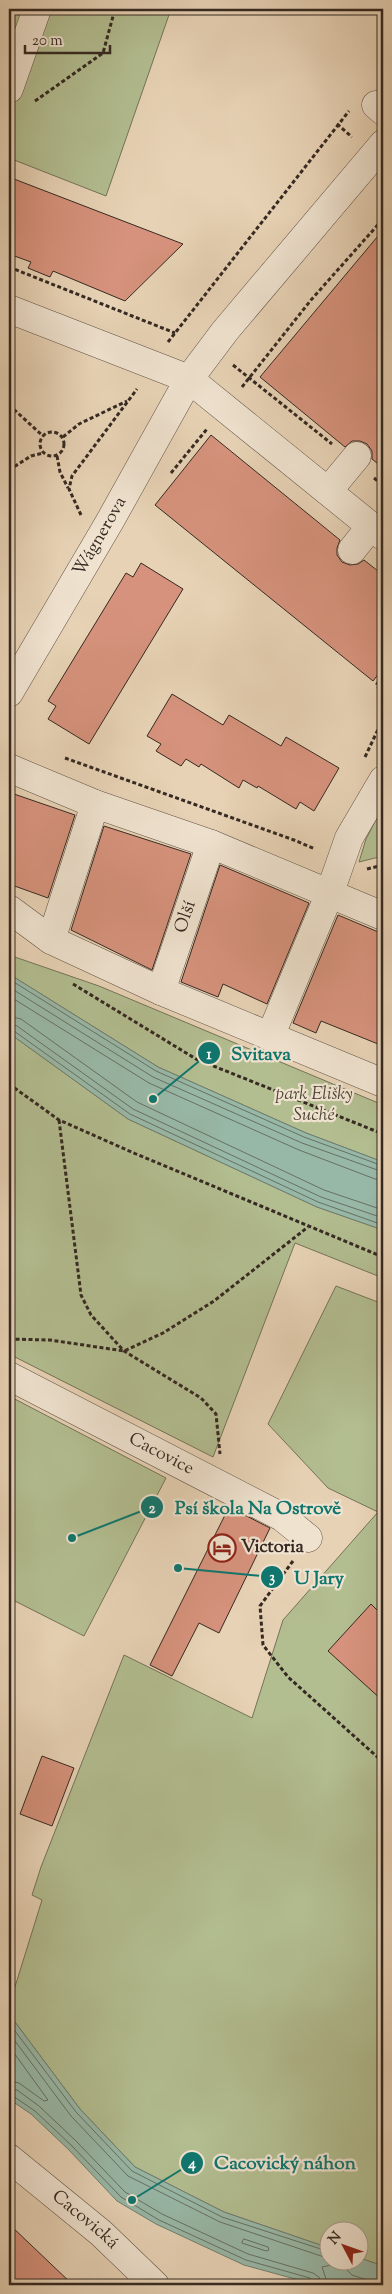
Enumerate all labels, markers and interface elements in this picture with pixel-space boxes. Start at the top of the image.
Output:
scale bar [25,22,110,54]
text: 20 m [32,31,63,52]
street label: Wágnerova [67,492,134,582]
street label: Olší [169,898,204,937]
callout: Svitava [196,1036,301,1070]
text: Svitava [231,1042,291,1069]
text: 1 [206,1045,212,1066]
park label: park Elišky Suché [275,1082,353,1129]
street label: Cacovice [124,1427,198,1482]
callout: Psí škola Na Ostrově [140,1490,351,1524]
text: Psí škola Na Ostrově [175,1496,341,1523]
text: 2 [148,1499,156,1520]
hotel icon: Victoria [207,1533,237,1563]
place label: Victoria [241,1535,304,1561]
callout: U Jary [259,1560,354,1594]
text: U Jary [294,1566,345,1593]
text: 3 [269,1568,275,1589]
callout: Cacovický náhon [179,2146,366,2180]
text: Cacovický náhon [214,2151,357,2178]
text: 4 [187,2154,196,2175]
street label: Cacovická [46,2184,124,2256]
north arrow [320,2222,370,2272]
text: N [324,2228,347,2250]

